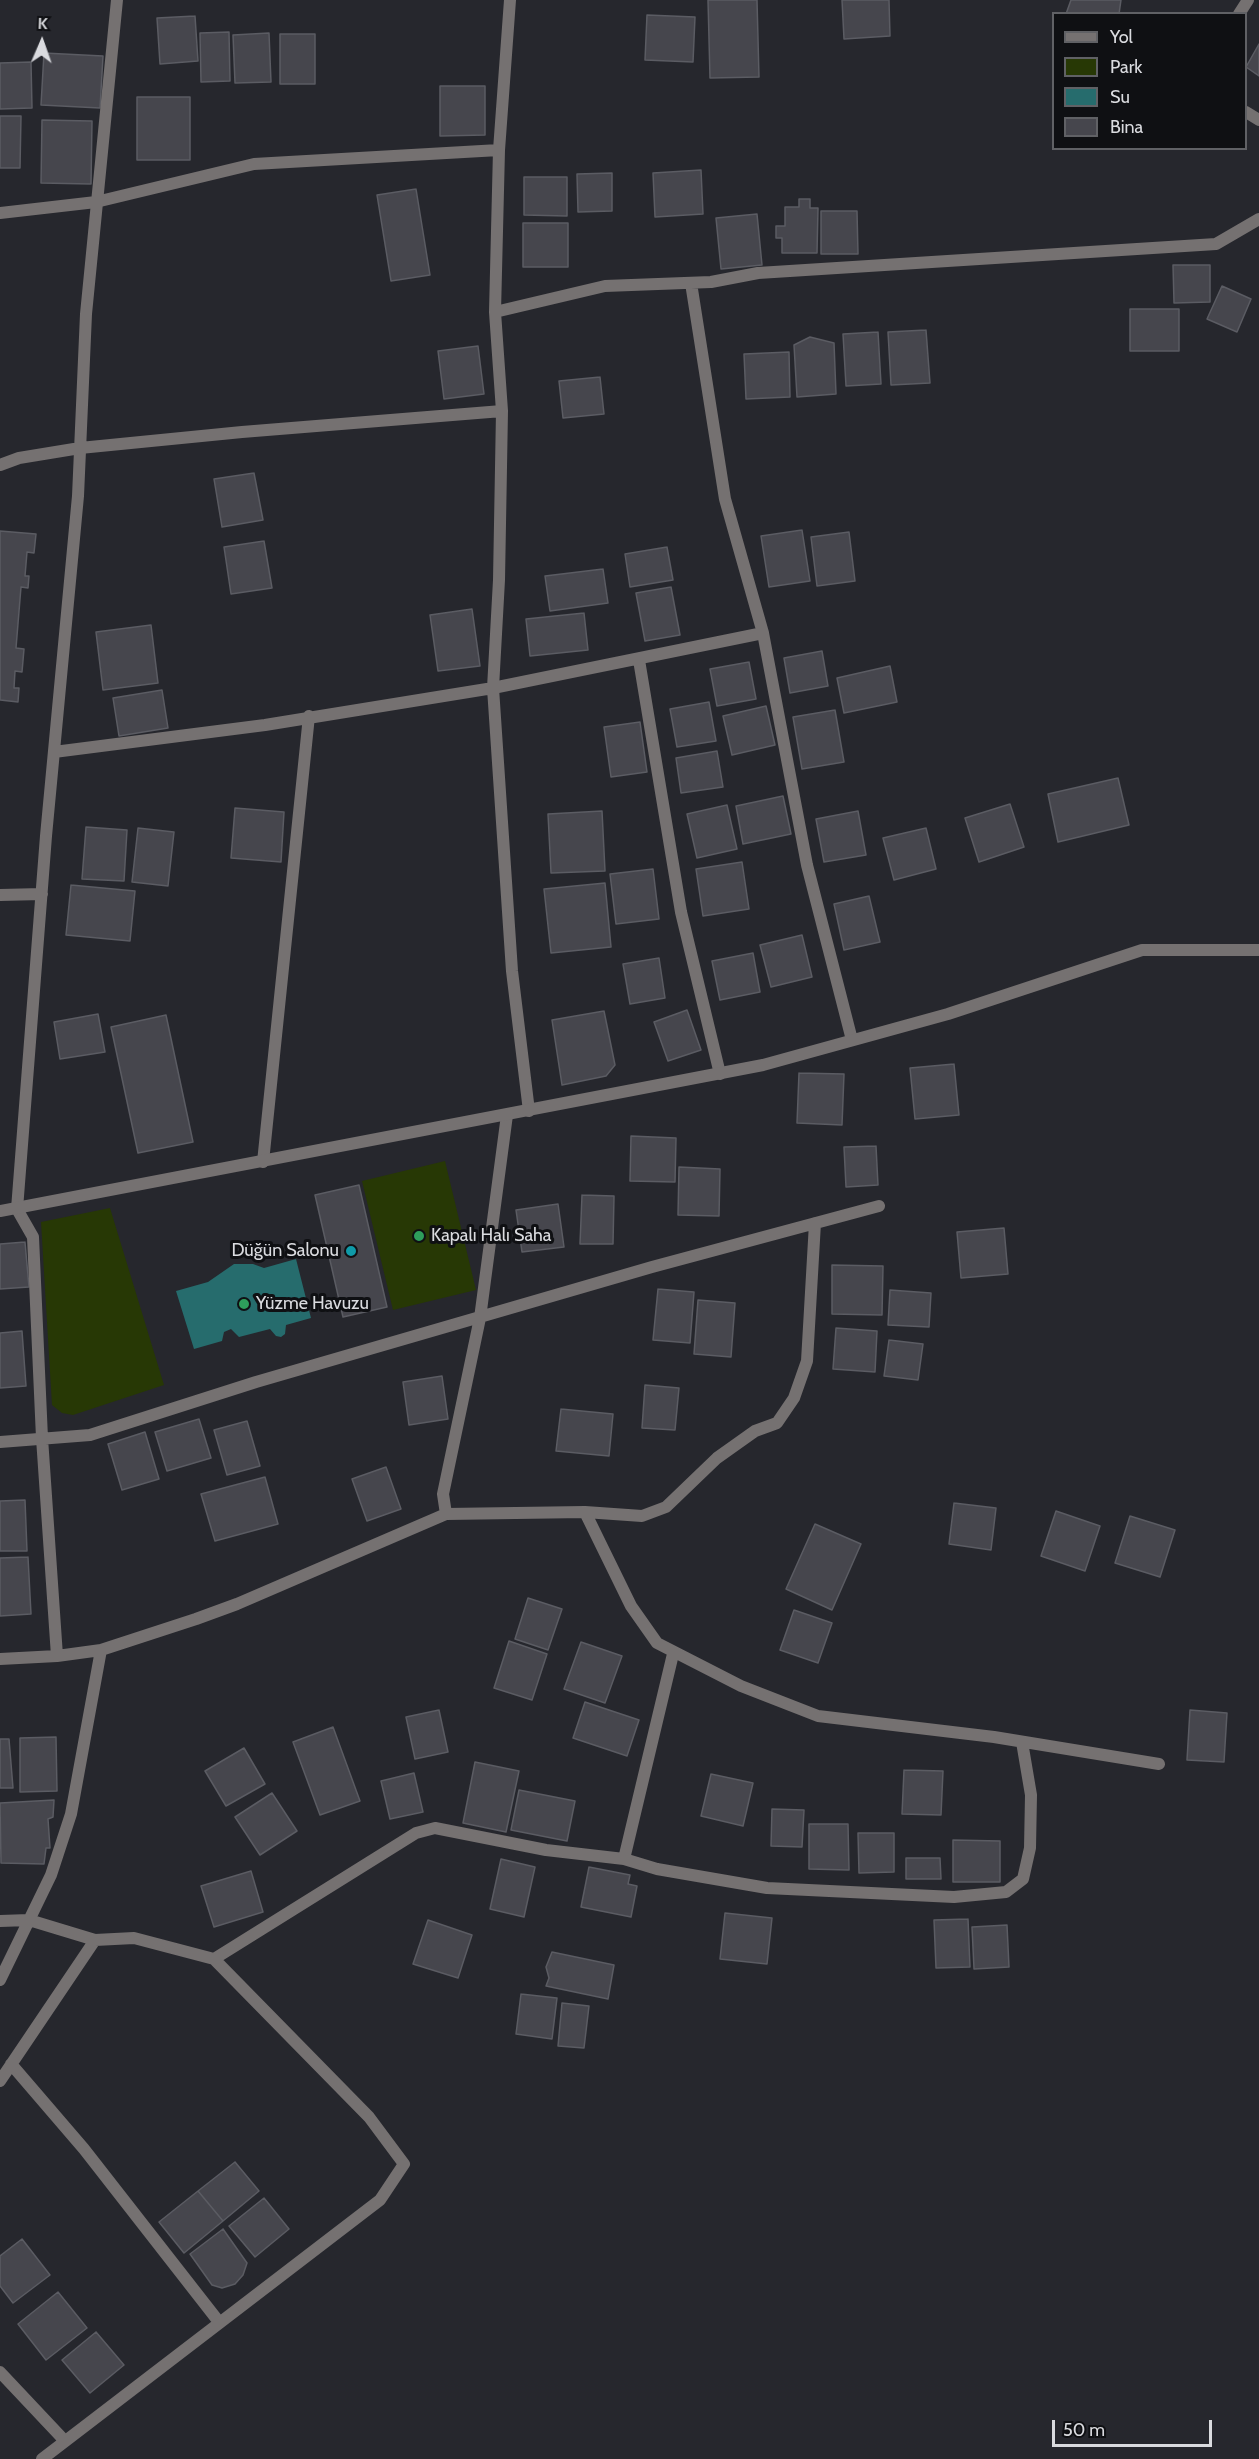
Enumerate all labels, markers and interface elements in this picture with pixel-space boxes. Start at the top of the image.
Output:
north arrow [12,12,72,72]
legend [1052,12,1247,150]
text: K [37,14,48,33]
text: Yol [1110,26,1133,48]
text: Park [1110,56,1142,78]
text: Su [1110,86,1130,108]
text: Bina [1110,116,1143,138]
place label: Kapalı Halı Saha [431,1225,551,1247]
marker: Kapalı Halı Saha [412,1229,426,1243]
place label: Düğün Salonu [231,1240,339,1262]
marker: Düğün Salonu [344,1244,358,1258]
place label: Yüzme Havuzu [256,1293,369,1315]
marker: Yüzme Havuzu [237,1297,251,1311]
scale bar [1055,2408,1216,2446]
text: 50 m [1063,2419,1105,2441]

